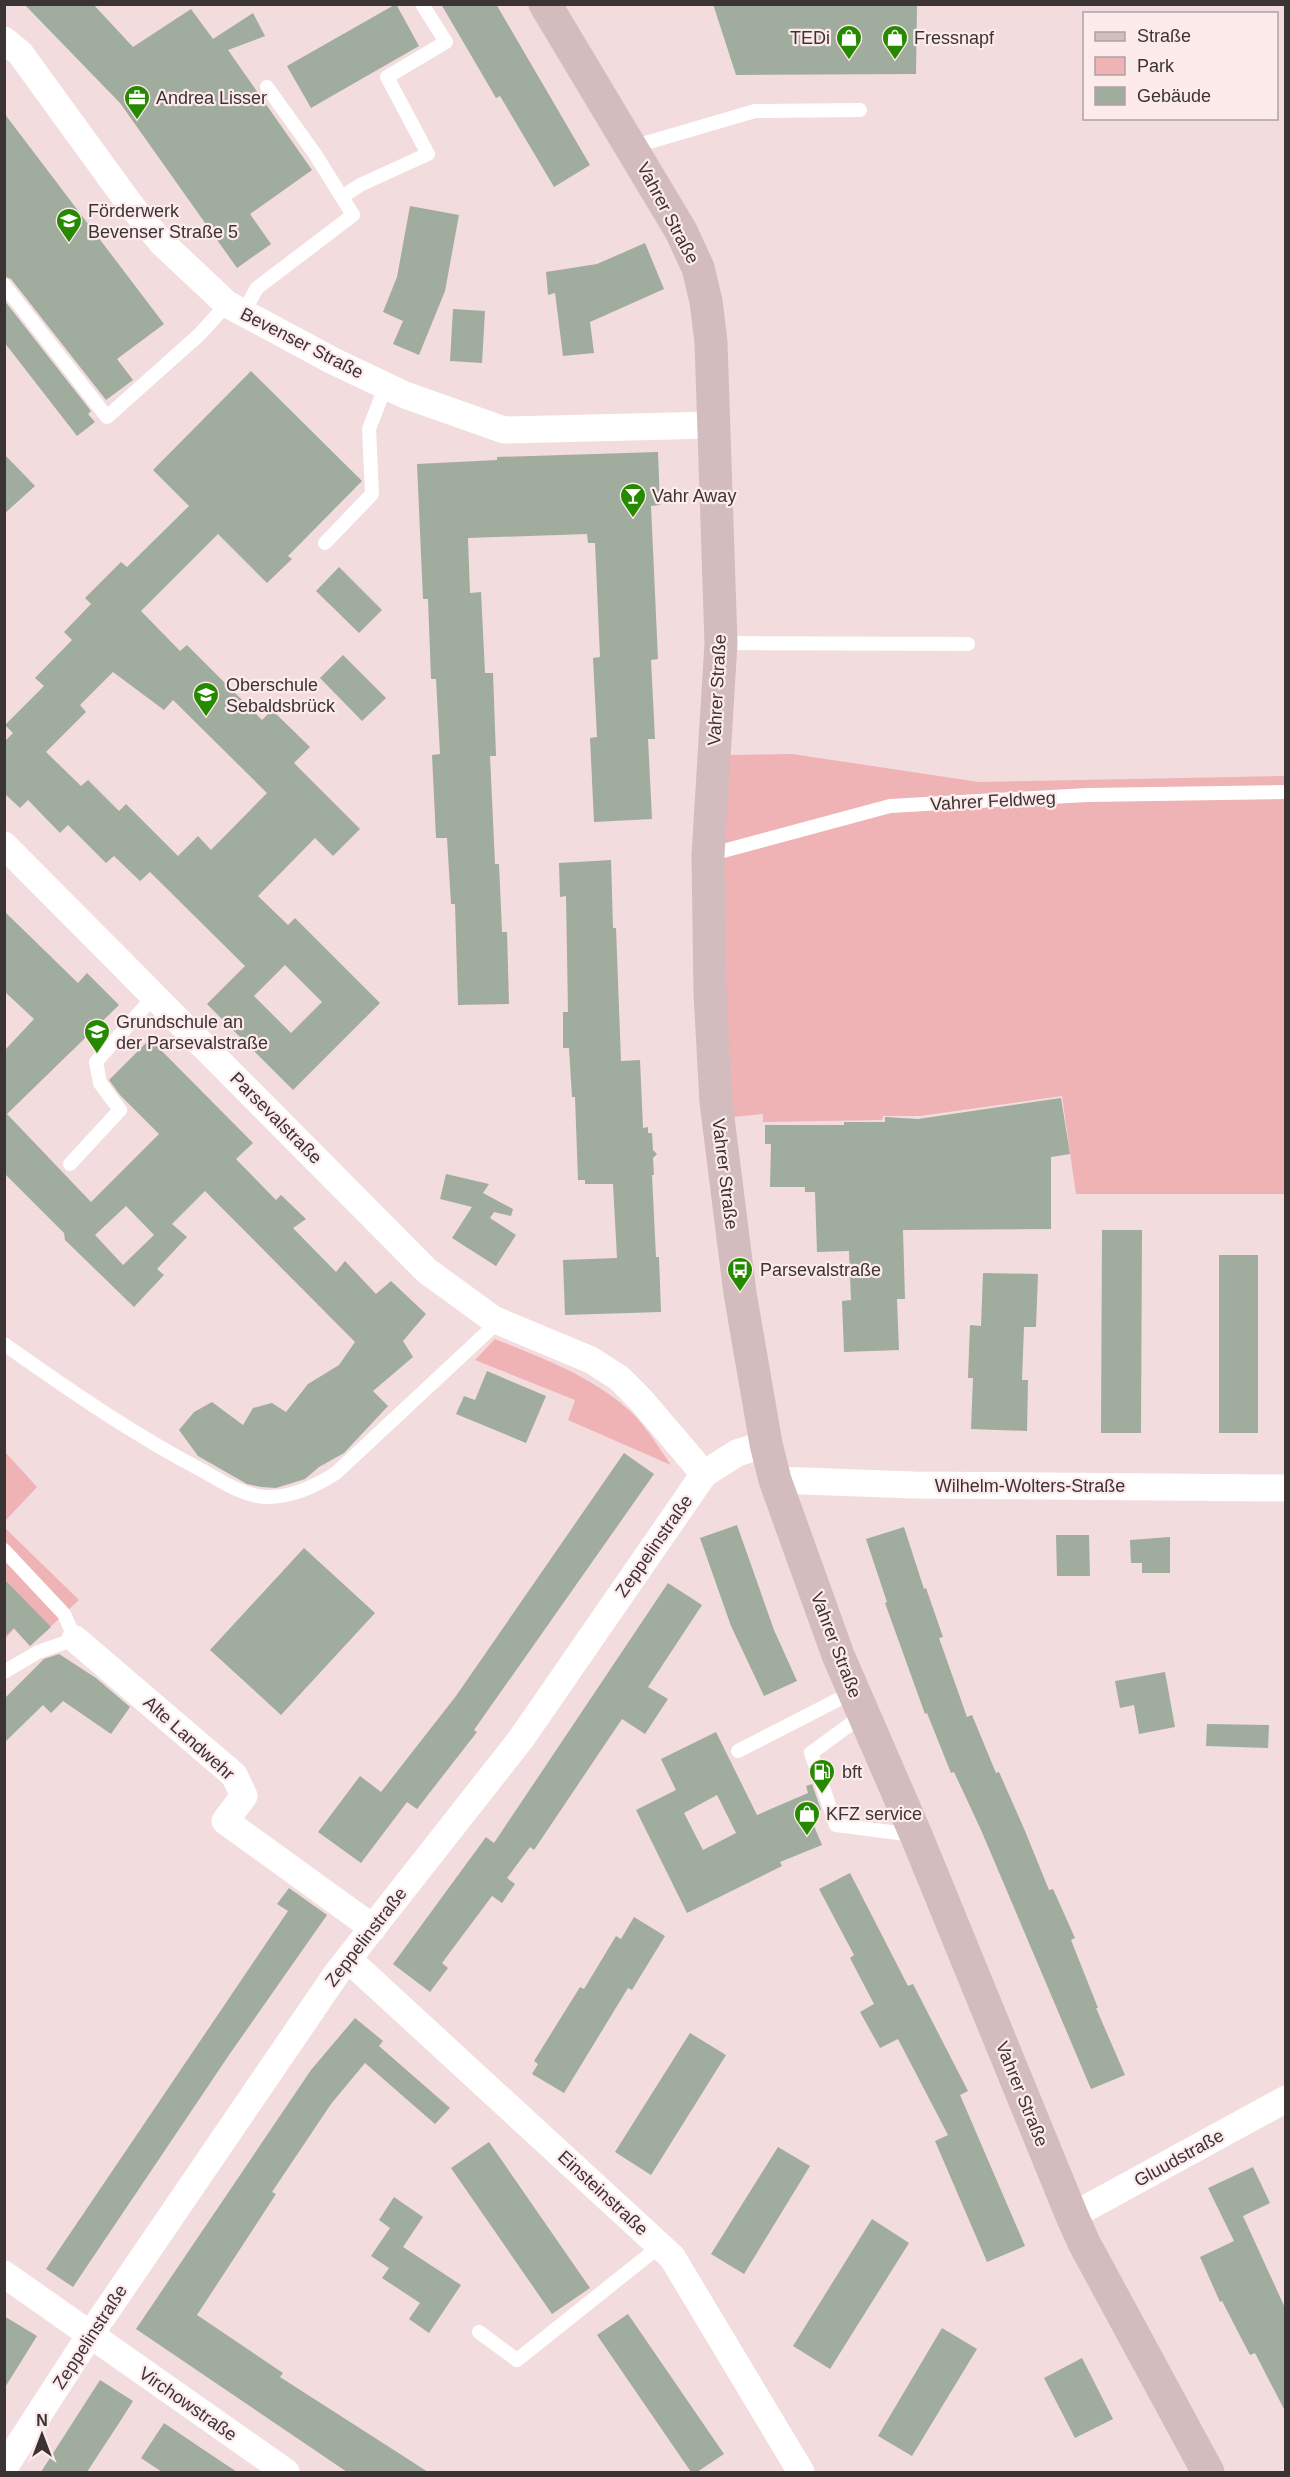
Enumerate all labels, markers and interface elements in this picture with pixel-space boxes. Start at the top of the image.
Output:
legend [1083,12,1278,120]
shop icon: TEDi [834,23,864,61]
shop icon: Fressnapf [880,23,910,61]
text: Straße [1137,26,1191,46]
place label: TEDi [790,28,830,48]
place label: Fressnapf [914,28,995,48]
text: Park [1137,56,1175,76]
office icon: Andrea Lisser [122,83,152,121]
text: Gebäude [1137,86,1211,106]
place label: Andrea Lisser [156,88,267,108]
street label: Vahrer Straße [633,159,703,267]
place label: Förderwerk Bevenser Straße 5 [88,201,238,242]
school or university icon: Förderwerk Bevenser Straße 5 [54,206,84,244]
street label: Bevenser Straße [237,303,367,383]
bar icon: Vahr Away [618,481,648,519]
place label: Vahr Away [652,486,736,506]
street label: Vahrer Straße [704,634,730,746]
place label: Oberschule Sebaldsbrück [226,675,336,716]
school or university icon: Oberschule Sebaldsbrück [191,680,221,718]
street label: Vahrer Feldweg [930,788,1056,814]
place label: Grundschule an der Parsevalstraße [116,1012,268,1053]
school or university icon: Grundschule an der Parsevalstraße [82,1017,112,1055]
street label: Parsevalstraße [226,1068,326,1168]
street label: Vahrer Straße [708,1117,742,1231]
bus stop icon: Parsevalstraße [725,1255,755,1293]
place label: Parsevalstraße [760,1260,881,1280]
street label: Wilhelm-Wolters-Straße [935,1476,1125,1496]
street label: Zeppelinstraße [611,1491,697,1601]
street label: Vahrer Straße [807,1589,865,1701]
street label: Alte Landwehr [140,1692,238,1784]
fuel station icon: bft [807,1757,837,1795]
place label: bft [842,1762,862,1782]
shop icon: KFZ service [792,1799,822,1837]
place label: KFZ service [826,1804,922,1824]
street label: Zeppelinstraße [321,1884,411,1990]
street label: Vahrer Straße [992,2038,1052,2150]
street label: Gluudstraße [1131,2125,1227,2191]
street label: Einsteinstraße [554,2146,652,2240]
street label: Zeppelinstraße [49,2281,131,2393]
street label: Virchowstraße [135,2363,241,2445]
north arrow [12,2405,72,2465]
text: N [36,2412,48,2429]

